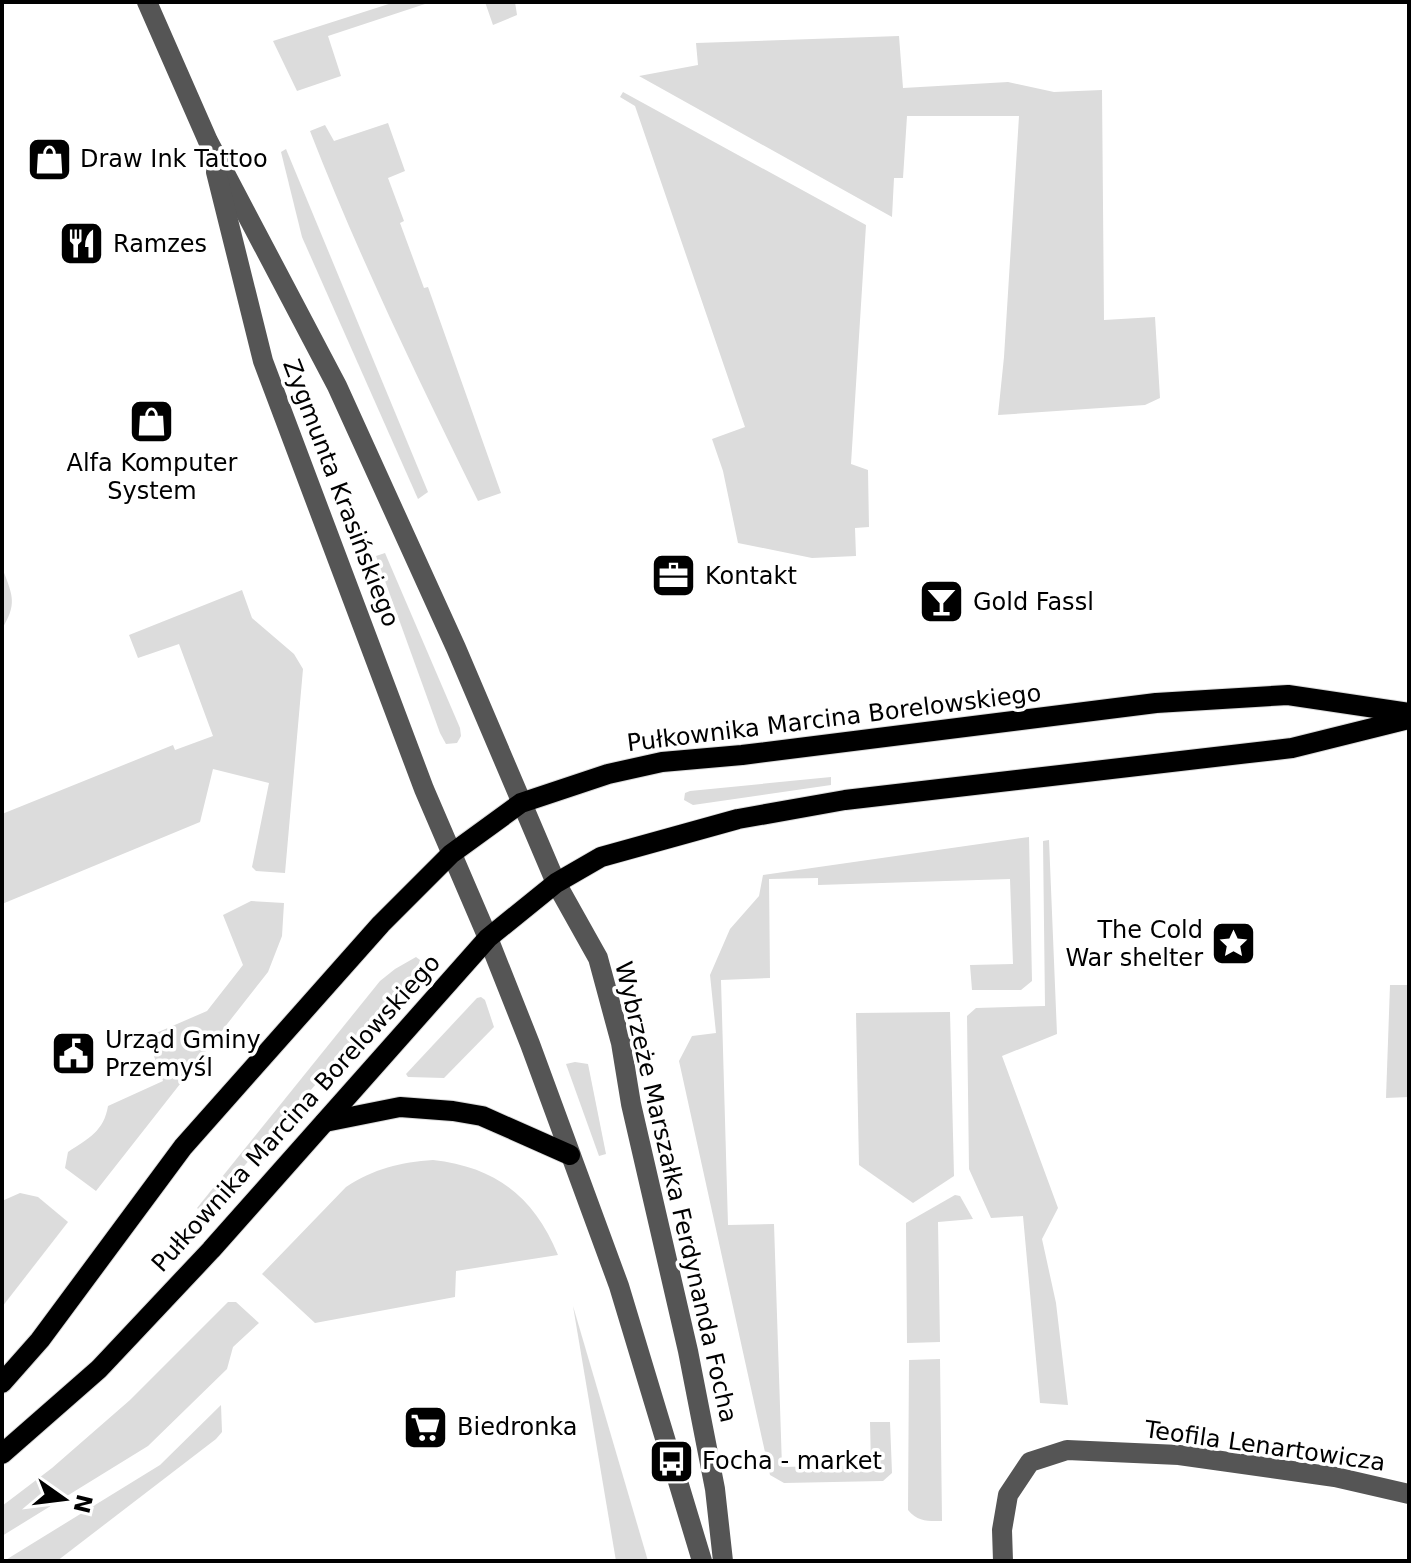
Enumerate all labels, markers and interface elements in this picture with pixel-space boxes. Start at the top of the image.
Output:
shop icon: Draw Ink Tattoo [25,135,73,183]
place label: Draw Ink Tattoo [80,145,268,173]
restaurant icon: Ramzes [58,220,106,268]
place label: Ramzes [113,230,207,258]
street label: Zygmunta Krasińskiego [277,355,405,631]
shop icon: Alfa Komputer System [128,397,176,445]
place label: Alfa Komputer System [67,449,238,505]
office icon: Kontakt [650,552,698,600]
place label: Kontakt [705,562,797,590]
bar icon: Gold Fassl [918,578,966,626]
place label: Gold Fassl [973,588,1094,616]
street label: Pułkownika Marcina Borelowskiego [625,679,1043,757]
place label: The Cold War shelter [1065,916,1203,972]
place icon: The Cold War shelter [1210,920,1258,968]
street label: Pułkownika Marcina Borelowskiego [146,949,446,1277]
street label: Wybrzeże Marszałka Ferdynanda Focha [609,959,743,1425]
place label: Urząd Gminy Przemyśl [105,1026,261,1082]
public building icon: Urząd Gminy Przemyśl [50,1030,98,1078]
supermarket icon: Biedronka [402,1403,450,1451]
place label: Biedronka [457,1413,578,1441]
street label: Teofila Lenartowicza [1142,1415,1387,1477]
bus stop icon: Focha - market [647,1437,695,1485]
place label: Focha - market [702,1447,882,1475]
north arrow [24,1459,104,1539]
text: N [69,1492,97,1516]

